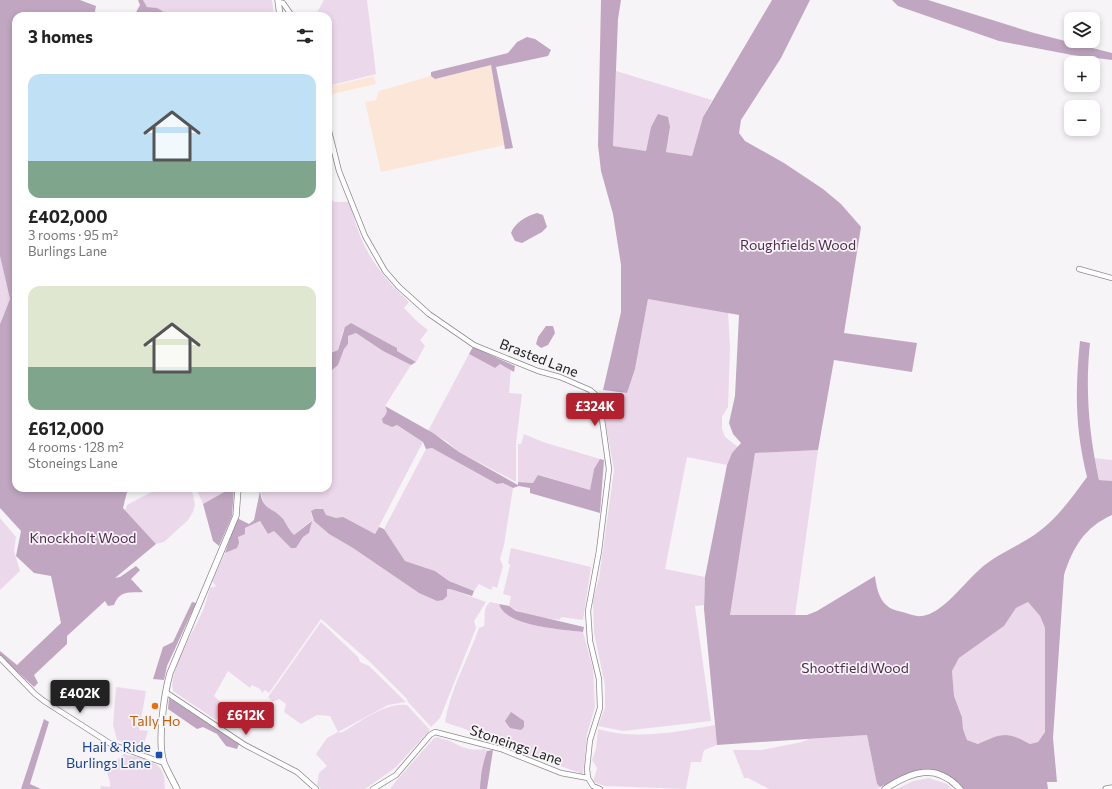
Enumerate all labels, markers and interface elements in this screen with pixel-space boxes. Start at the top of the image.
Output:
map controls [1064,12,1100,136]
button: layers [1064,12,1100,48]
icon: filters [294,25,316,47]
text: 3 homes [28,26,93,47]
button: + [1064,56,1100,92]
icon: home [136,100,208,172]
button: − [1064,100,1100,136]
text: £402,000 [28,206,108,227]
text: 3 rooms · 95 m² [28,227,118,243]
park label: Roughfields Wood [740,236,856,253]
text: Burlings Lane [28,243,107,259]
icon: home [136,312,208,384]
street label: Brasted Lane [498,335,581,380]
pin: £324K [567,393,623,427]
text: £324K [575,398,615,414]
text: £612,000 [28,418,104,439]
text: 4 rooms · 128 m² [28,439,124,455]
text: Stoneings Lane [28,455,118,471]
park label: Knockholt Wood [30,529,136,546]
park label: Shootfield Wood [801,659,909,676]
pin: £402K [52,680,108,714]
text: £402K [60,685,100,701]
marker: Tally Ho [150,701,160,711]
pin: £612K [218,702,274,736]
text: £612K [227,707,265,723]
place label: Tally Ho [130,712,180,729]
street label: Stoneings Lane [468,721,565,768]
place label: Hail & Ride Burlings Lane [66,738,151,771]
marker: Hail & Ride Burlings Lane [154,750,164,760]

